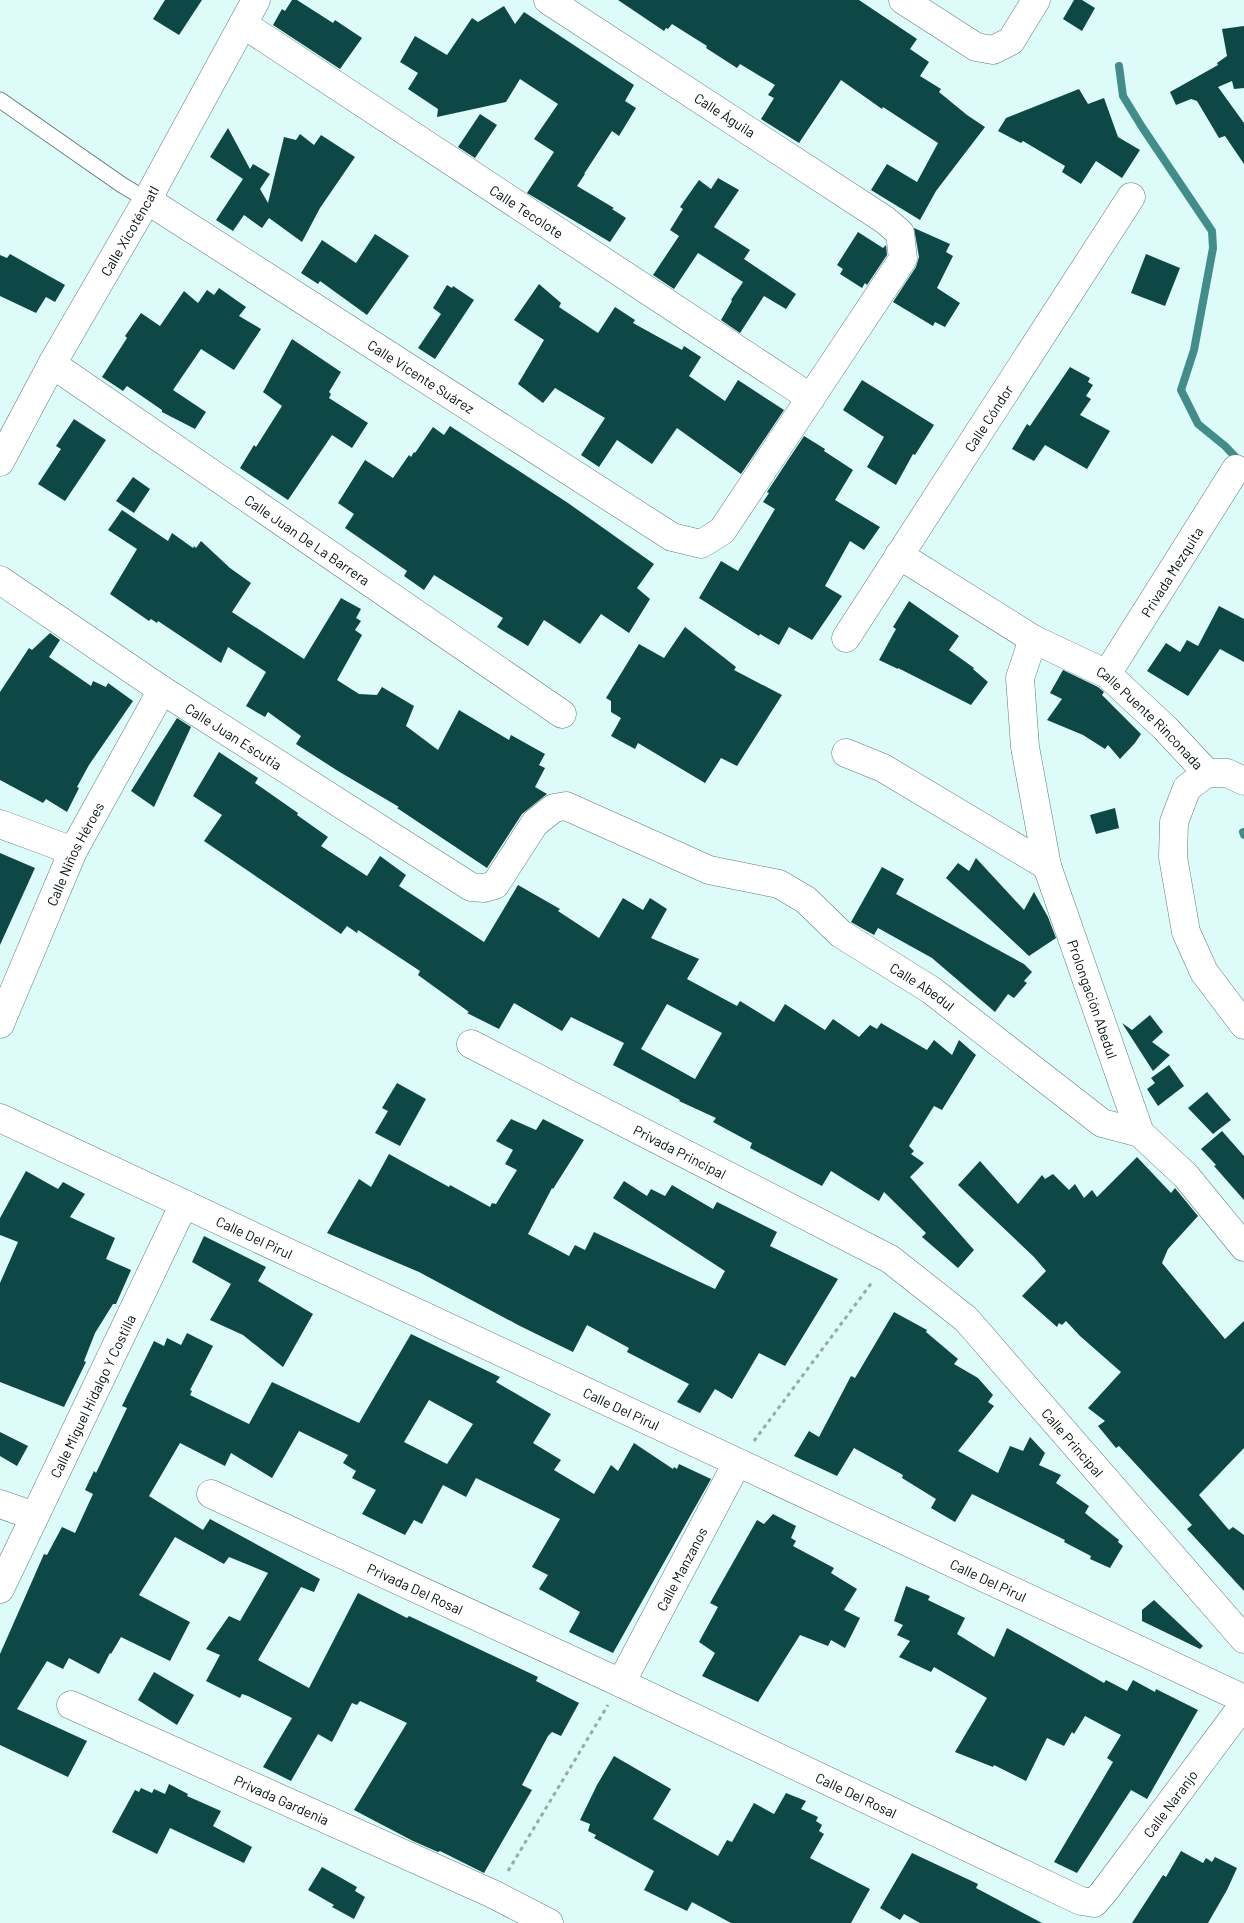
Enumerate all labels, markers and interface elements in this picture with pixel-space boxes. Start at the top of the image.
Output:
street label: Calle Águila [691,89,759,141]
street label: Calle Tecolote [487,181,567,241]
street label: Calle Xicoténcatl [96,183,162,279]
street label: Calle Vicente Suárez [365,336,478,417]
street label: Calle Cóndor [960,381,1016,455]
street label: Calle Juan De La Barrera [242,491,373,588]
street label: Privada Mezquita [1137,523,1206,620]
street label: Calle Puente Rinconada [1094,662,1207,772]
street label: Calle Juan Escutia [182,699,285,773]
street label: Calle Niños Héroes [42,799,107,908]
street label: Prolongación Abedul [1065,937,1122,1061]
street label: Calle Abedul [887,958,958,1014]
street label: Privada Principal [631,1121,729,1182]
street label: Calle Del Pirul [214,1212,295,1262]
street label: Calle Miguel Hidalgo Y Costilla [46,1311,139,1480]
street label: Calle Del Pirul [581,1383,662,1433]
street label: Calle Principal [1039,1404,1108,1480]
street label: Calle Manzanos [652,1524,710,1614]
street label: Calle Del Pirul [948,1555,1029,1605]
street label: Privada Del Rosal [365,1559,466,1618]
street label: Calle Naranjo [1139,1766,1201,1840]
street label: Calle Del Rosal [813,1768,900,1821]
street label: Privada Gardenia [232,1771,332,1828]

